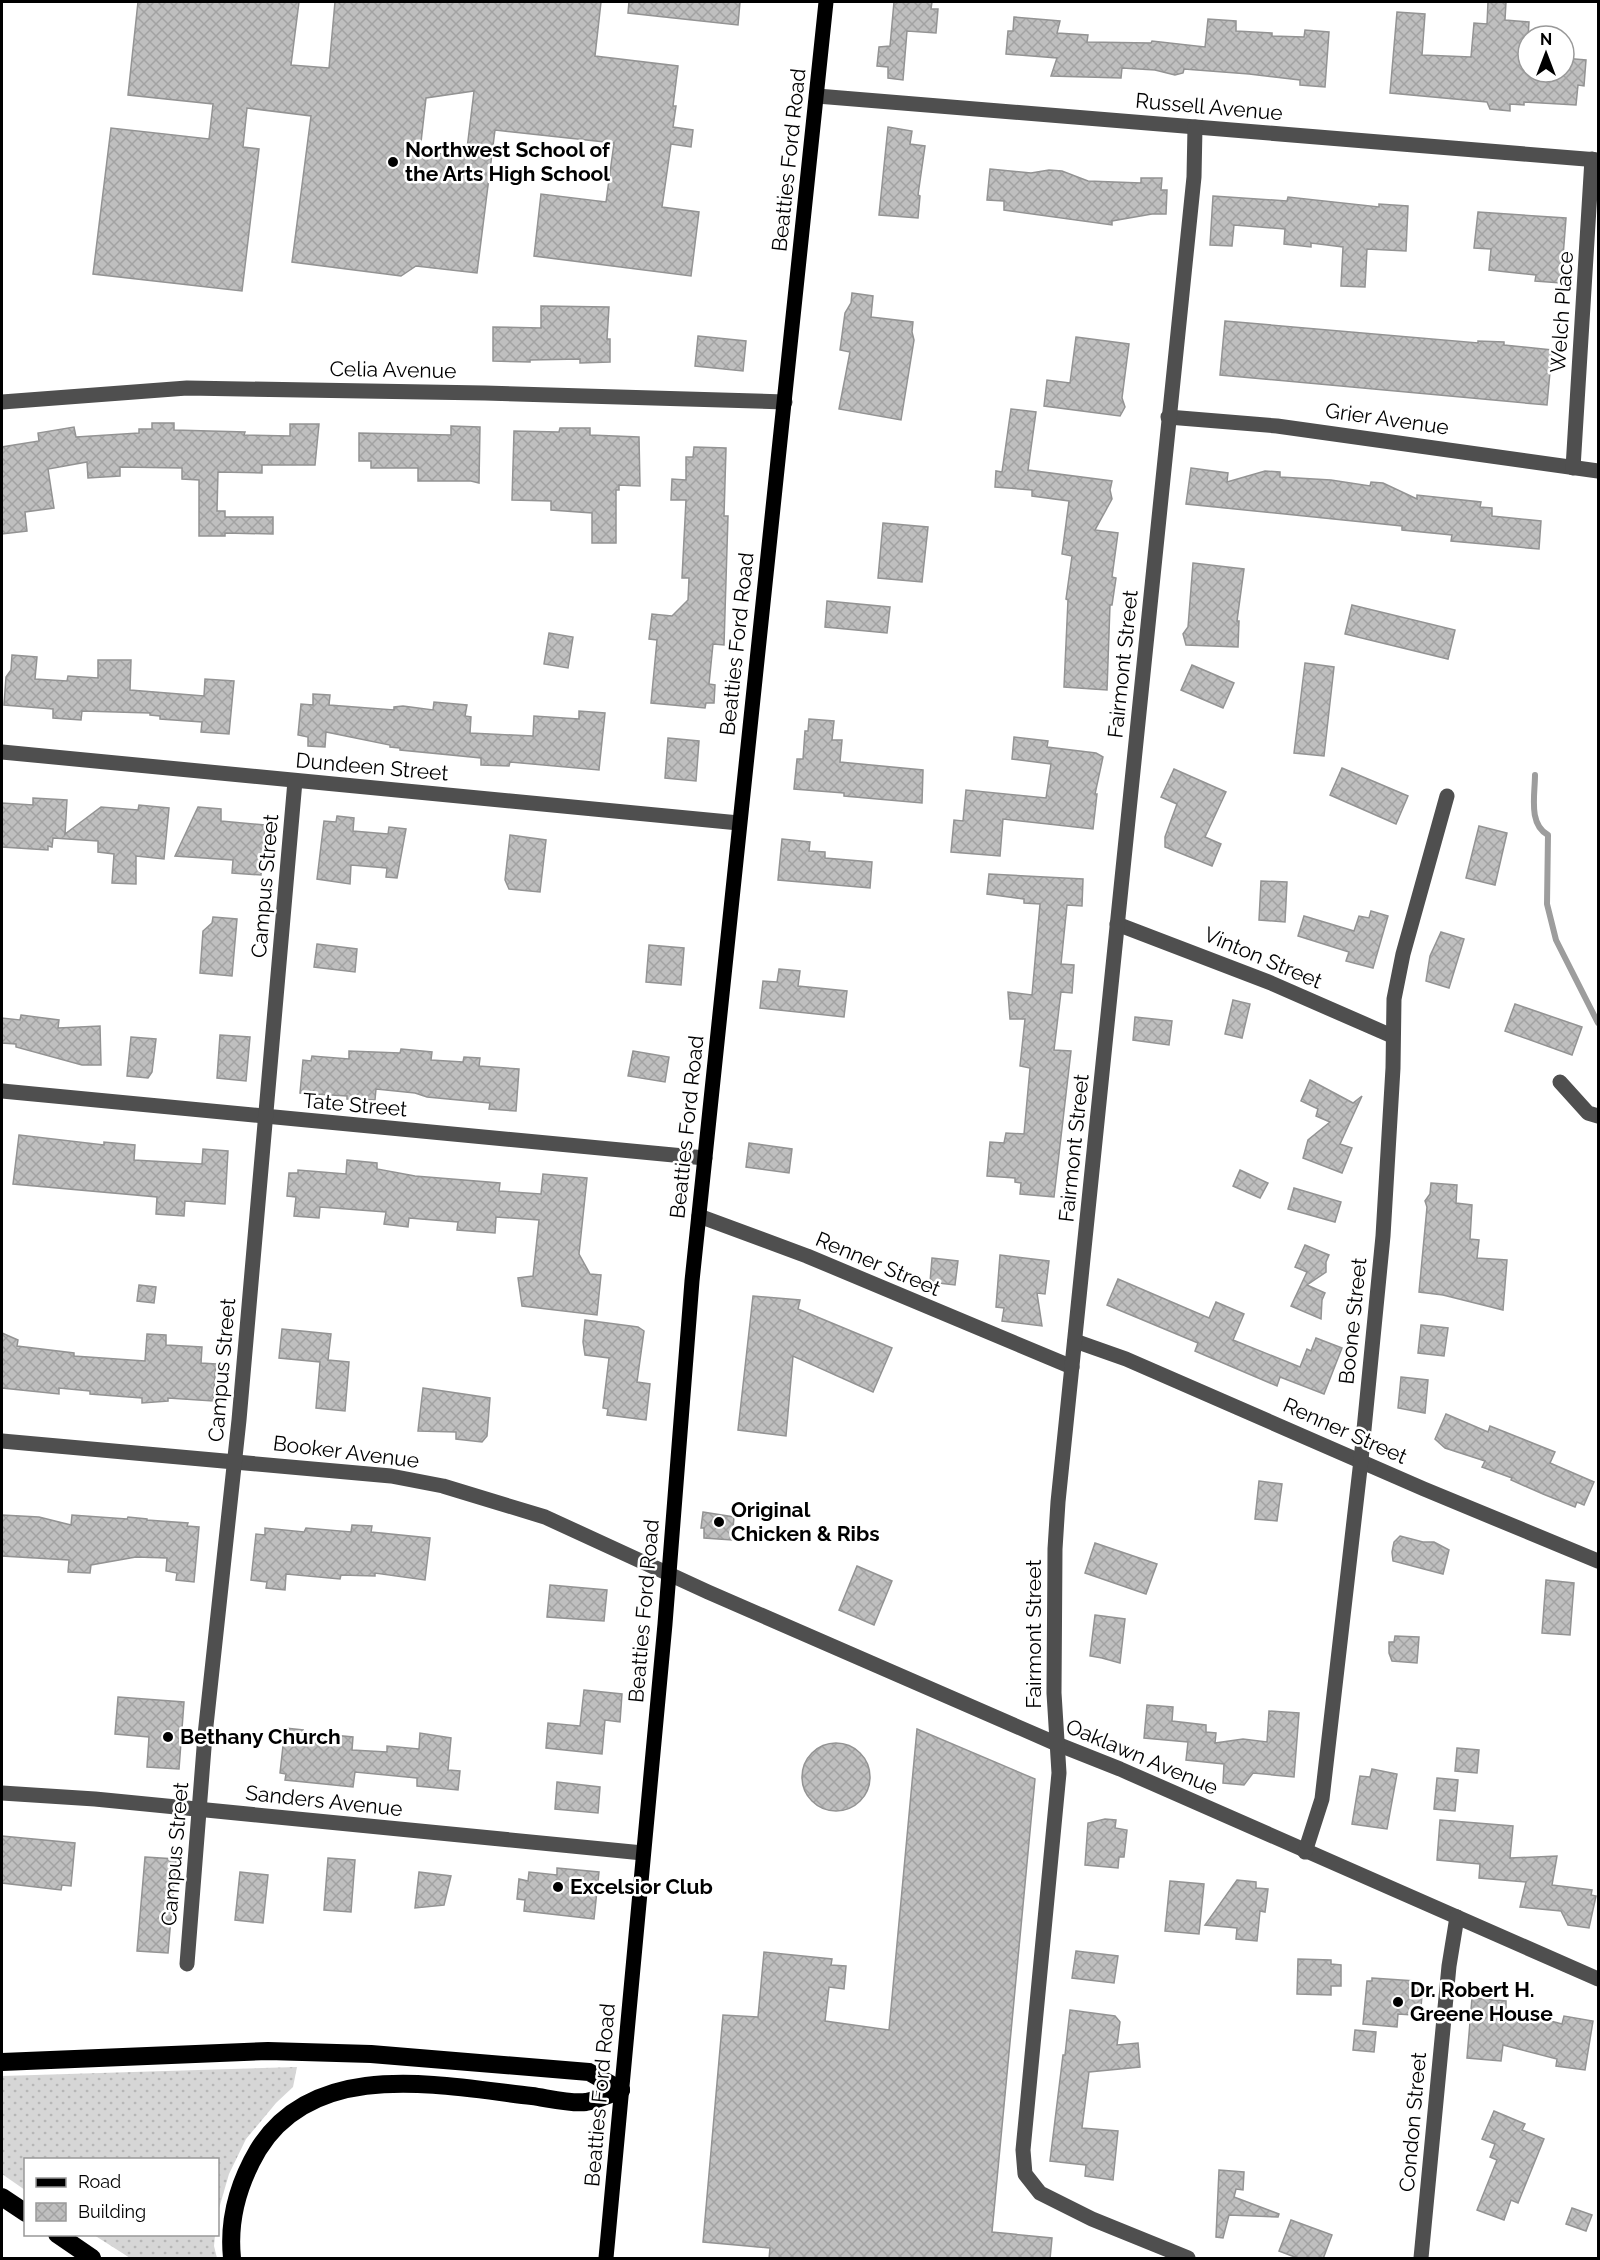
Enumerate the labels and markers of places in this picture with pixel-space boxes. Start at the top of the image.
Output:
place label: Northwest School of the Arts High School [405,137,611,186]
marker: Northwest School of the Arts High School [386,155,400,169]
place label: Original Chicken & Ribs [731,1497,880,1546]
marker: Original Chicken & Ribs [712,1515,726,1529]
place label: Bethany Church [180,1724,341,1749]
marker: Bethany Church [161,1730,175,1744]
place label: Excelsior Club [570,1874,713,1899]
marker: Excelsior Club [551,1880,565,1894]
place label: Dr. Robert H. Greene House [1410,1977,1553,2026]
marker: Dr. Robert H. Greene House [1391,1995,1405,2009]

